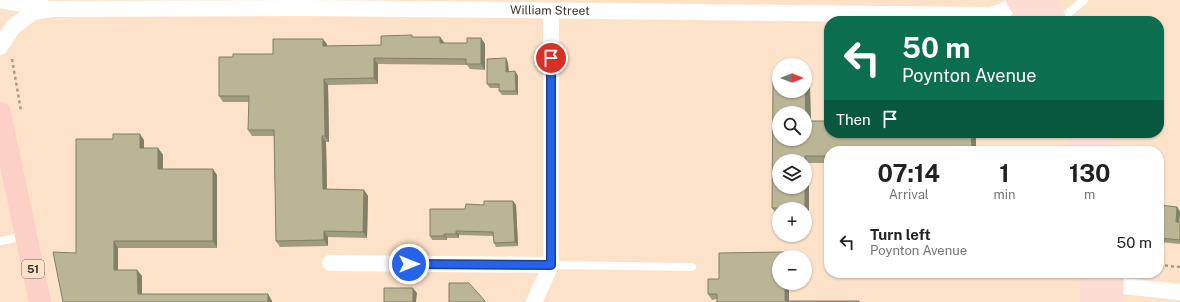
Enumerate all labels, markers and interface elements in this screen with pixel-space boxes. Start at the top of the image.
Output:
street label: William Street [510,3,590,18]
text: 50 m [902,31,970,64]
icon: left [836,32,888,84]
pin [534,41,568,75]
icon: arrive [540,47,562,69]
north arrow [772,58,812,98]
map controls [772,58,812,290]
text: Poynton Avenue [902,65,1037,86]
button: search [772,106,812,146]
icon: arrive [879,108,901,130]
text: Then [836,111,871,128]
button: layers [772,154,812,194]
text: 07:14 [877,159,940,187]
text: 1 [999,159,1010,187]
text: 130 [1069,159,1111,187]
text: Arrival [889,187,929,202]
text: min [993,187,1016,202]
text: m [1084,187,1095,202]
button: + [772,202,812,242]
text: Turn left [870,226,931,243]
icon: left [836,231,858,253]
text: 50 m [1117,234,1152,251]
position arrow [388,243,430,285]
text: Poynton Avenue [870,243,967,258]
button: − [772,250,812,290]
road number: 51 [22,260,44,278]

